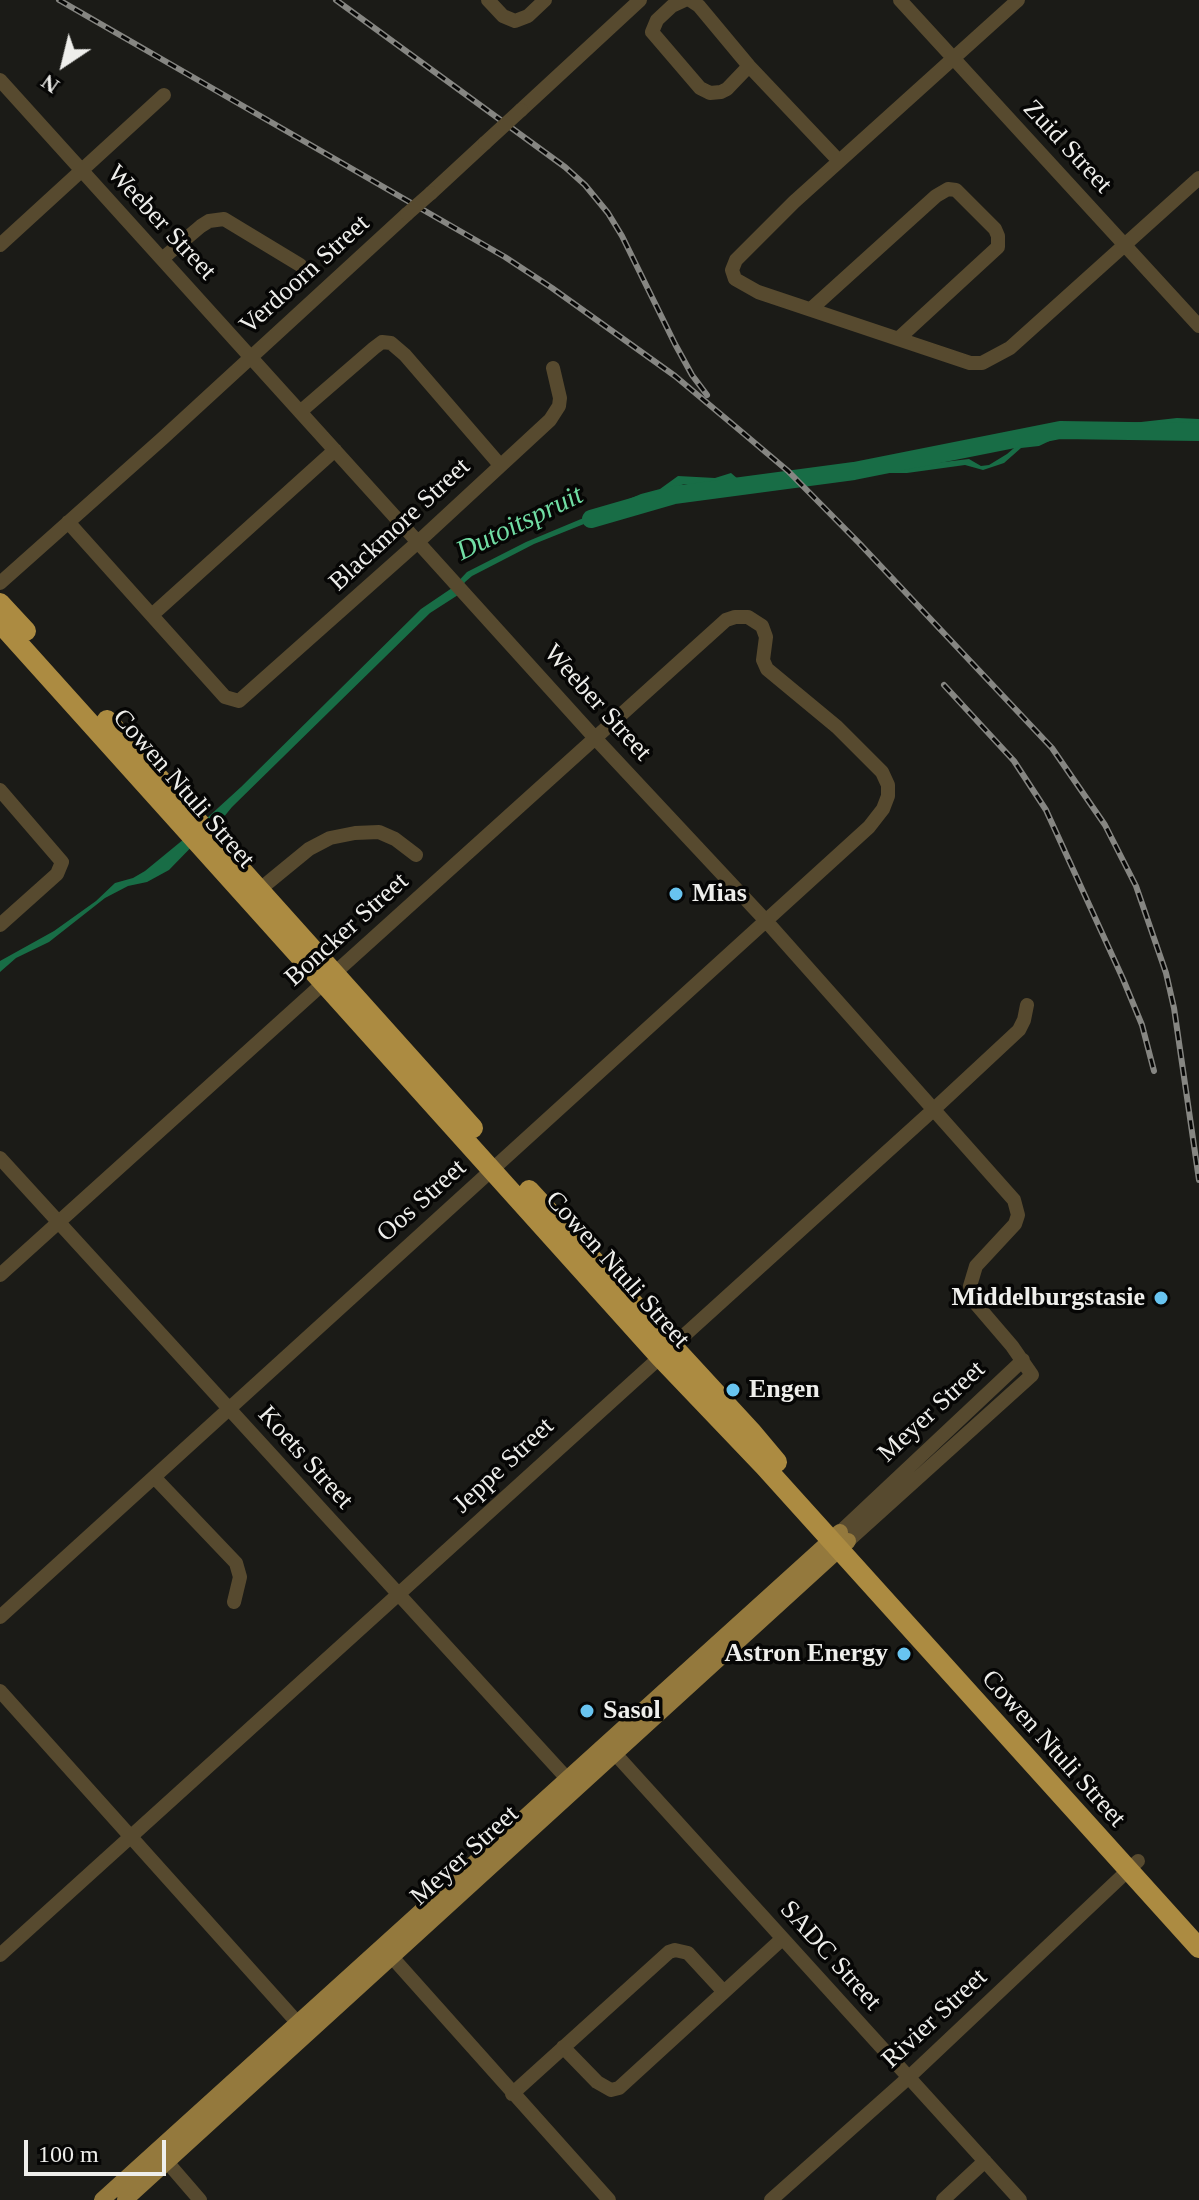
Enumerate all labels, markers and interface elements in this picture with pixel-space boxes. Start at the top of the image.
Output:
north arrow [24,24,104,104]
text: N [36,69,64,99]
street label: Zuid Street [1016,94,1118,200]
street label: Weeber Street [100,159,222,287]
street label: Verdoorn Street [234,209,376,341]
street label: Blackmore Street [323,452,477,598]
water label: Dutoitspruit [451,479,589,569]
street label: Weeber Street [537,638,657,768]
street label: Cowen Ntuli Street [105,703,261,875]
street label: Boncker Street [279,866,415,994]
place label: Mias [692,878,747,910]
marker: Mias [667,885,685,903]
street label: Oos Street [371,1153,473,1249]
street label: Cowen Ntuli Street [538,1185,696,1355]
place label: Middelburgstasie [951,1282,1145,1314]
marker: Middelburgstasie [1152,1289,1170,1307]
street label: Meyer Street [872,1355,992,1469]
place label: Engen [749,1374,820,1406]
marker: Engen [724,1381,742,1399]
street label: Koets Street [251,1400,359,1516]
street label: Jeppe Street [447,1412,561,1520]
place label: Astron Energy [725,1638,888,1670]
marker: Astron Energy [895,1645,913,1663]
street label: Cowen Ntuli Street [974,1664,1132,1834]
place label: Sasol [603,1695,661,1727]
marker: Sasol [578,1702,596,1720]
street label: Meyer Street [404,1799,526,1913]
street label: SADC Street [773,1895,887,2017]
street label: Rivier Street [876,1963,994,2075]
scale bar [28,2124,170,2174]
text: 100 m [38,2141,99,2167]

